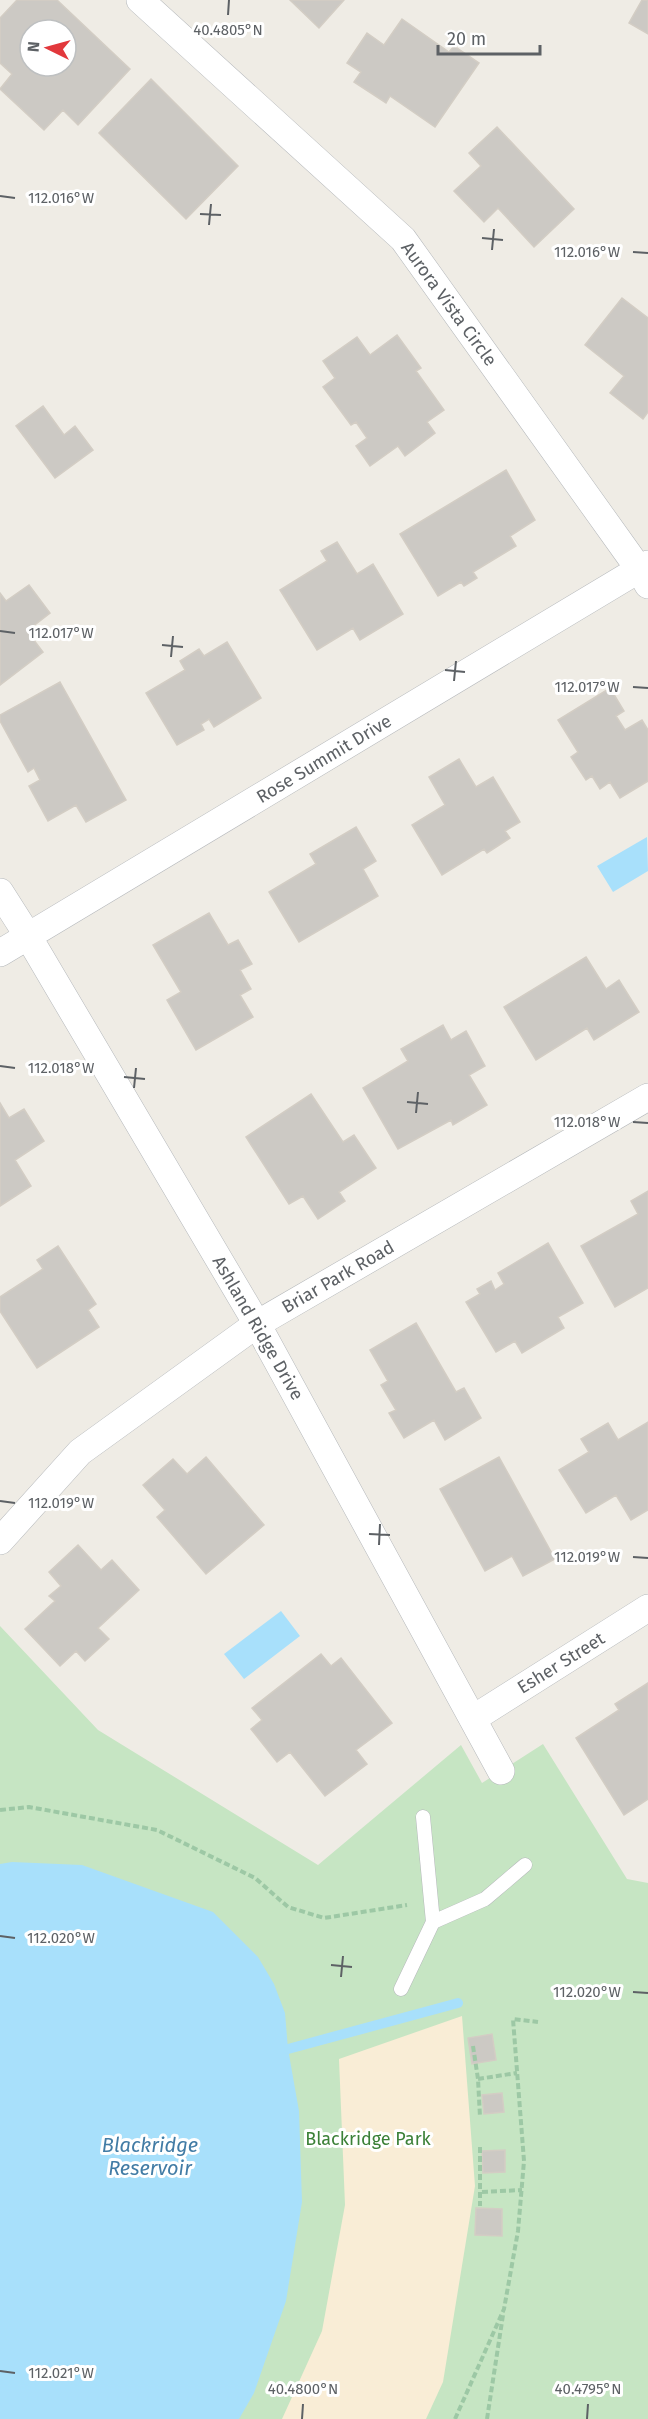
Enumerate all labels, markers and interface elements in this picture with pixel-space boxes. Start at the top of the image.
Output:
north arrow [18,18,78,78]
scale bar [438,18,540,56]
text: 40.4805°N [193,21,263,39]
text: 20 m [447,28,486,50]
text: N [24,41,43,53]
text: 112.016°W [28,189,95,207]
street label: Aurora Vista Circle [397,238,501,370]
text: 112.016°W [554,243,621,261]
text: 112.017°W [28,624,94,642]
text: 112.017°W [554,678,620,696]
street label: Rose Summit Drive [252,710,396,808]
text: 112.018°W [28,1059,95,1077]
text: 112.018°W [554,1113,621,1131]
street label: Briar Park Road [278,1236,398,1318]
street label: Ashland Ridge Drive [208,1252,308,1404]
text: 112.019°W [28,1494,95,1512]
text: 112.019°W [554,1548,621,1566]
street label: Esher Street [513,1627,609,1699]
text: 112.020°W [27,1929,96,1947]
text: 112.020°W [553,1983,622,2001]
park label: Blackridge Park [305,2128,432,2150]
water label: Blackridge Reservoir [102,2133,198,2180]
text: 112.021°W [28,2364,94,2382]
text: 40.4800°N [268,2380,338,2398]
text: 40.4795°N [555,2380,621,2398]

